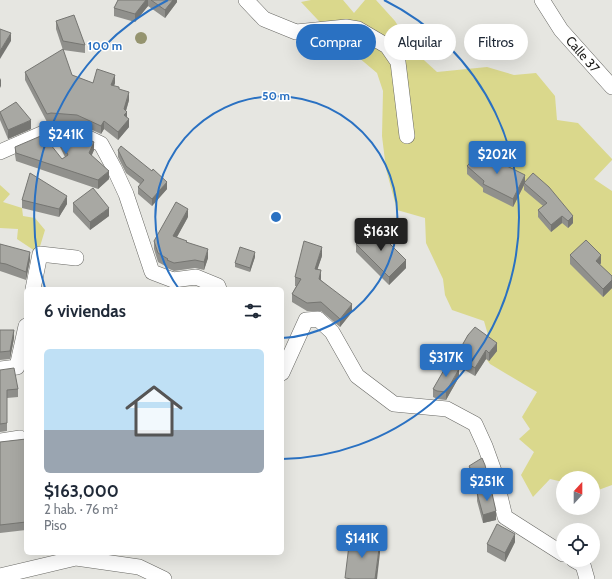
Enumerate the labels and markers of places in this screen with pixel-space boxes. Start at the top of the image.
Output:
pin: $241K [38,121,94,155]
pin: $202K [469,141,525,175]
centre of rings [269,210,283,224]
pin: $163K [353,218,409,252]
pin: $317K [418,344,474,378]
pin: $251K [459,468,515,502]
pin: $141K [334,525,390,559]

